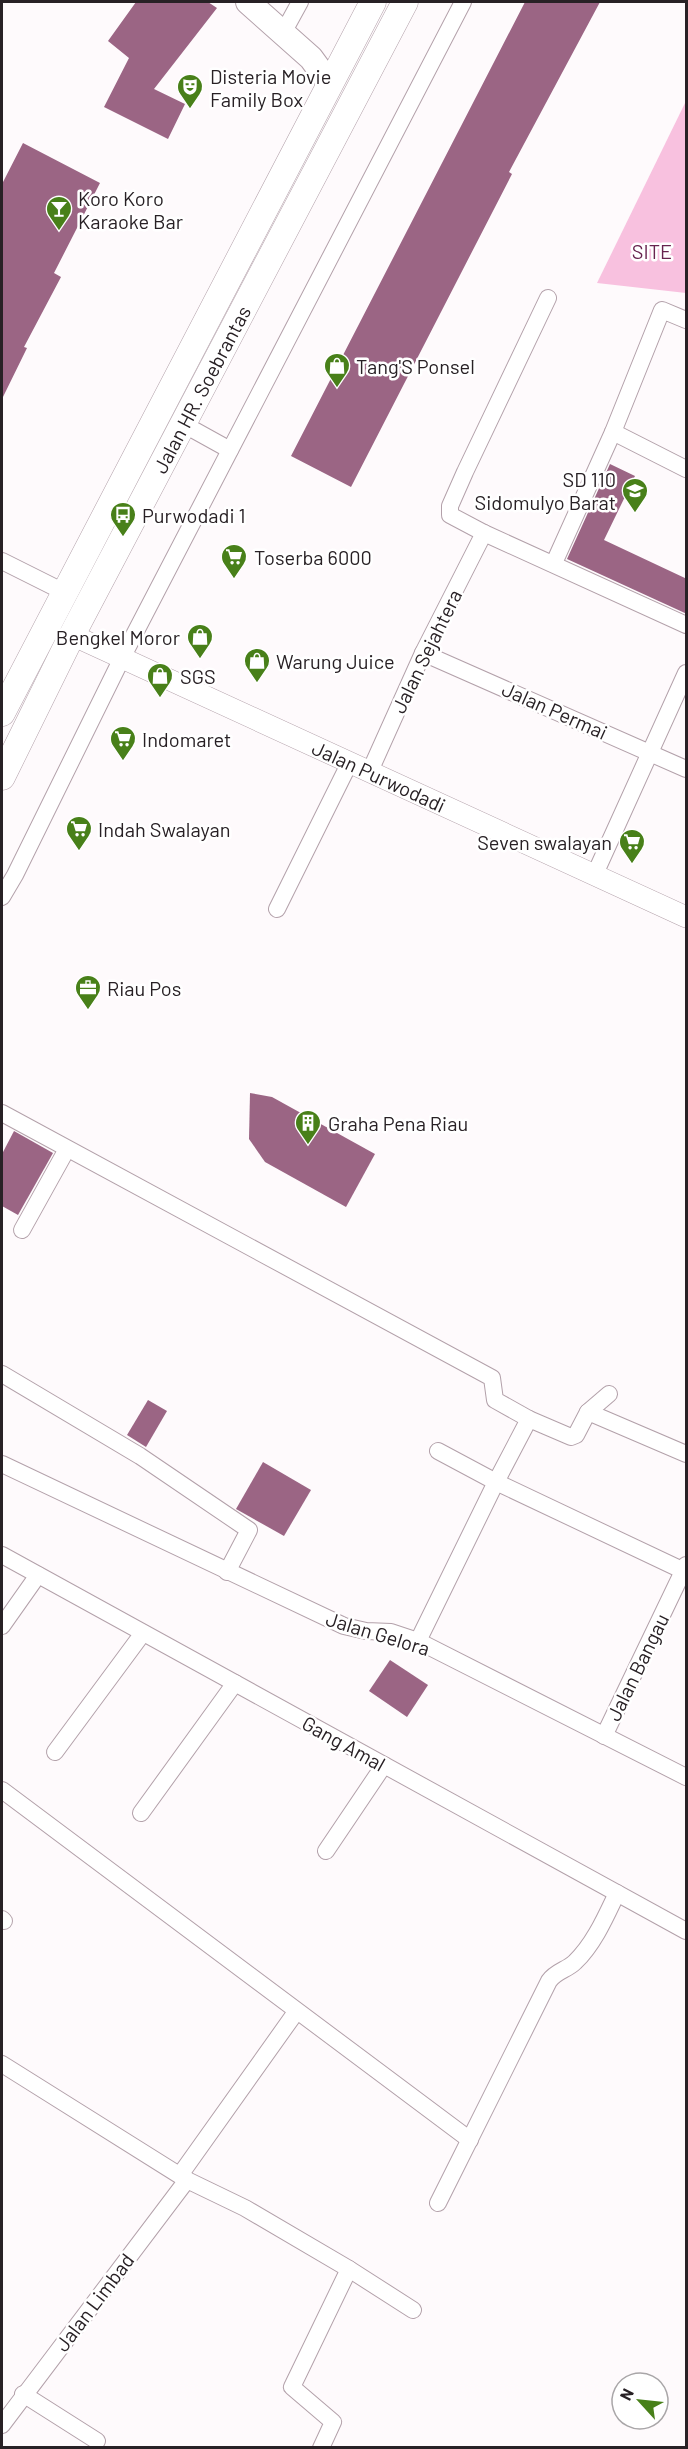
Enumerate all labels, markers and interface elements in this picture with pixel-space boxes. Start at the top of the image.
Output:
place label: Disteria Movie Family Box [210,64,331,111]
theatre icon: Disteria Movie Family Box [175,72,205,110]
place label: Koro Koro Karaoke Bar [78,186,183,233]
bar icon: Koro Koro Karaoke Bar [44,194,74,232]
park label: SITE [632,239,672,263]
street label: Jalan HR. Soebrantas [147,301,255,477]
shop icon: Tang'S Ponsel [322,351,352,389]
place label: Tang'S Ponsel [356,354,475,378]
place label: SD 110 Sidomulyo Barat [474,467,616,514]
school or university icon: SD 110 Sidomulyo Barat [620,476,650,514]
bus stop icon: Purwodadi 1 [108,500,138,538]
place label: Purwodadi 1 [142,503,246,527]
supermarket icon: Toserba 6000 [219,542,249,580]
place label: Toserba 6000 [254,545,372,569]
street label: Jalan Sejahtera [386,585,466,717]
shop icon: Bengkel Moror [185,622,215,660]
place label: Bengkel Moror [56,625,180,649]
shop icon: Warung Juice [242,646,272,684]
place label: Warung Juice [276,649,395,673]
shop icon: SGS [145,661,175,699]
place label: SGS [180,664,216,688]
street label: Jalan Permai [499,676,611,744]
supermarket icon: Indomaret [108,724,138,762]
place label: Indomaret [142,727,231,751]
street label: Jalan Purwodadi [309,735,450,817]
supermarket icon: Indah Swalayan [64,814,94,852]
place label: Indah Swalayan [98,817,231,841]
supermarket icon: Seven swalayan [617,827,647,865]
place label: Seven swalayan [477,830,612,854]
office icon: Riau Pos [73,973,103,1011]
place label: Riau Pos [107,976,181,1000]
building icon: Graha Pena Riau [293,1108,323,1146]
place label: Graha Pena Riau [328,1111,468,1135]
street label: Jalan Gelora [323,1606,433,1660]
street label: Jalan Bangau [601,1609,673,1725]
street label: Gang Amal [298,1710,390,1776]
street label: Jalan Limbad [49,2248,139,2356]
north arrow [610,2371,670,2431]
text: N [615,2385,637,2403]

